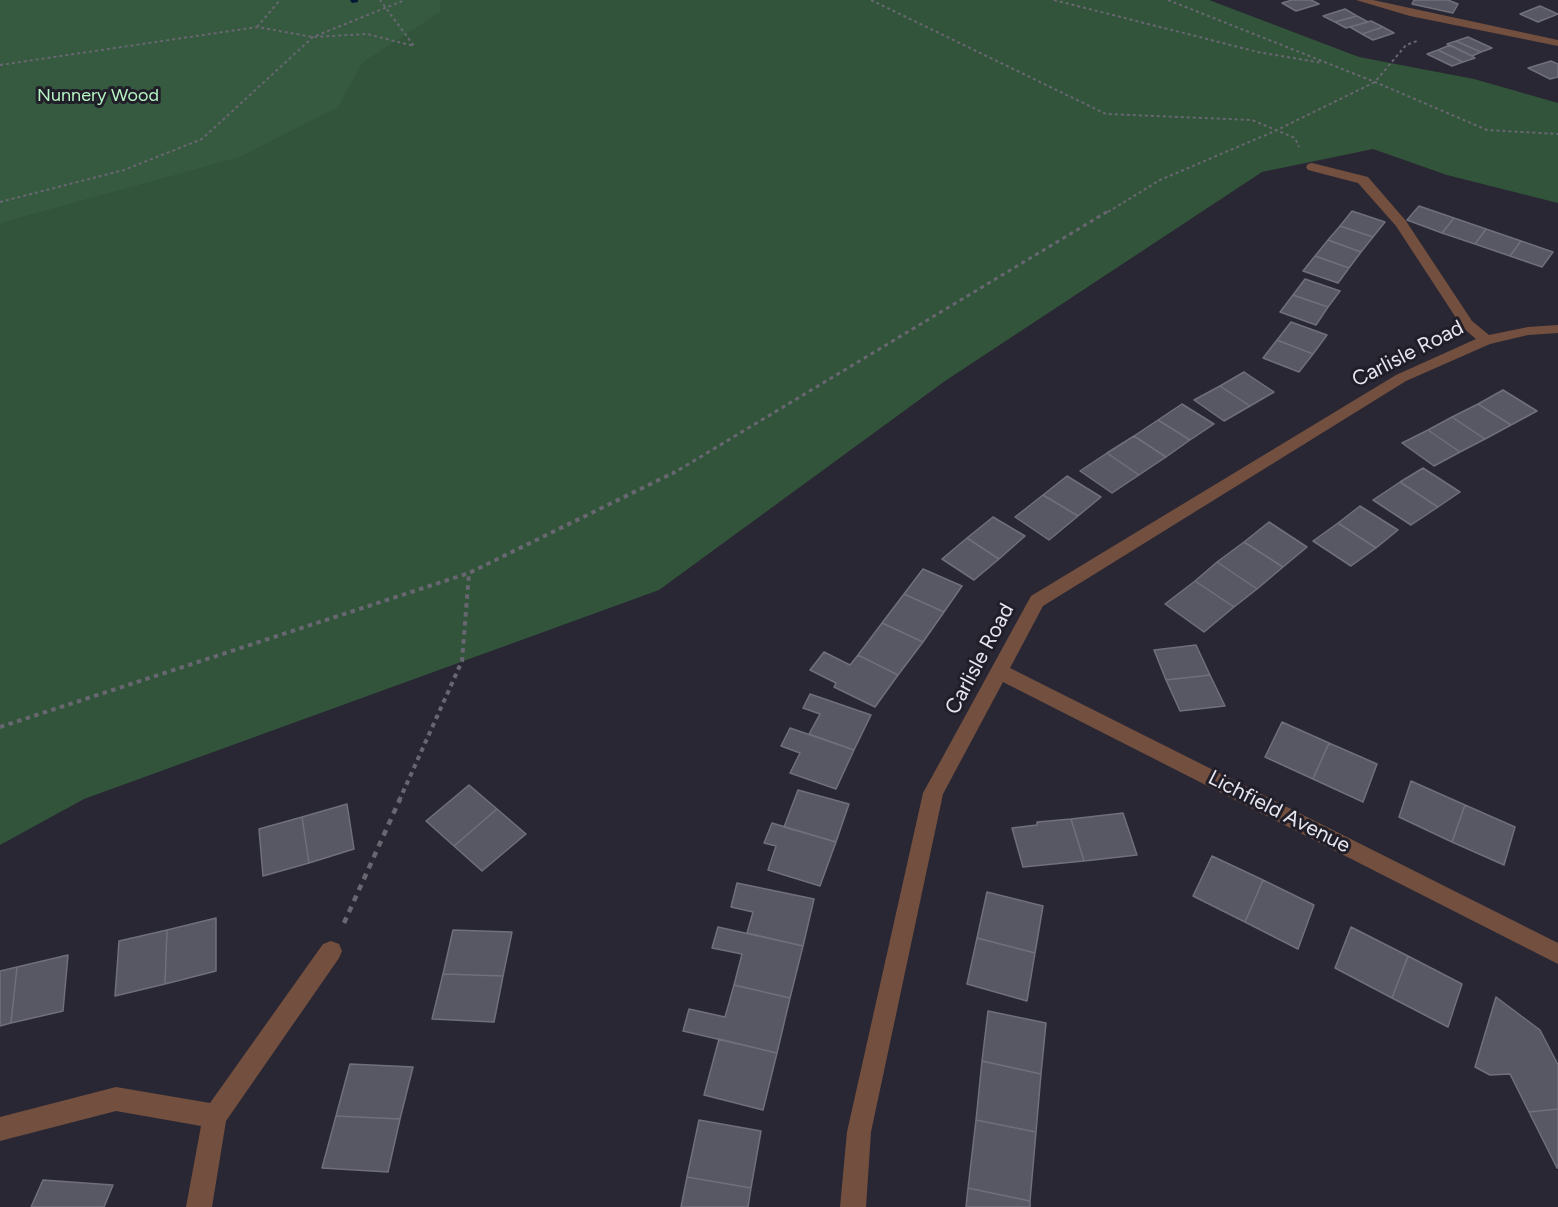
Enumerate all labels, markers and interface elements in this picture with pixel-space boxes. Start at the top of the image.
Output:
park label: Nunnery Wood [37,85,159,107]
street label: Carlisle Road [1348,315,1468,393]
street label: Carlisle Road [940,599,1020,719]
street label: Lichfield Avenue [1204,765,1354,859]

